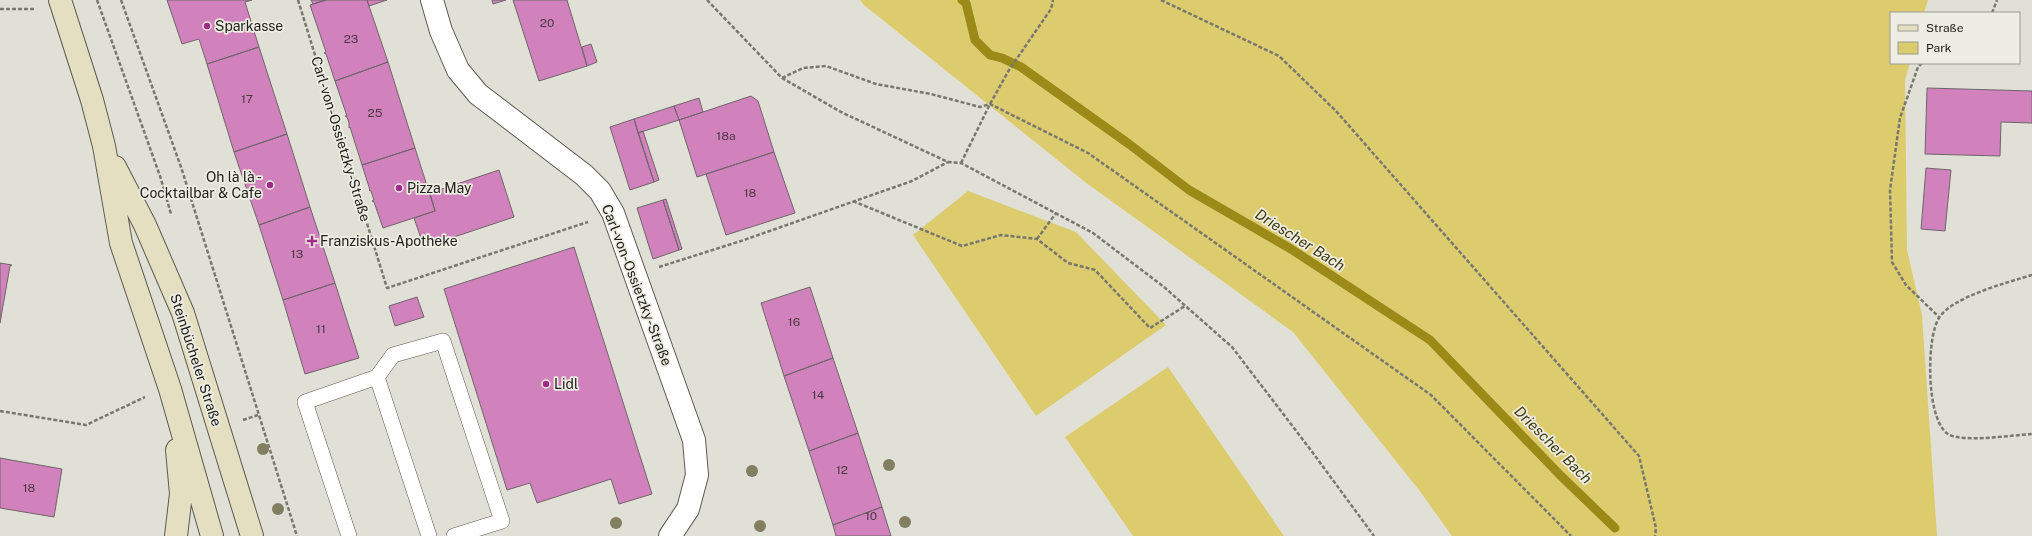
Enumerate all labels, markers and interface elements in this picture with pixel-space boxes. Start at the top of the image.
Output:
legend [1890,12,2020,64]
house number: 20 [540,16,554,30]
place label: Sparkasse [215,18,283,34]
marker: Sparkasse [202,21,212,31]
text: Straße [1926,21,1964,35]
house number: 23 [344,32,358,46]
text: Park [1926,41,1952,55]
street label: Carl-von-Ossietzky-Straße [308,55,374,224]
house number: 17 [241,92,253,106]
house number: 25 [368,106,383,120]
house number: 18a [716,129,736,143]
place label: Oh là là - Cocktailbar & Cafe [140,169,262,201]
marker: Oh là là - Cocktailbar & Cafe [265,180,275,190]
place label: Pizza May [407,180,472,196]
marker: Pizza May [394,183,404,193]
house number: 18 [744,186,757,200]
street label: Carl-von-Ossietzky-Straße [599,202,675,368]
water label: Driescher Bach [1252,205,1348,274]
place label: Franziskus-Apotheke [320,233,458,249]
marker: Franziskus-Apotheke [307,236,317,246]
house number: 13 [291,247,303,261]
street label: Steinbücheler Straße [167,292,225,428]
house number: 16 [788,315,800,329]
house number: 11 [316,322,326,336]
place label: Lidl [554,376,578,392]
marker: Lidl [541,379,551,389]
house number: 14 [812,388,825,402]
water label: Driescher Bach [1511,402,1596,487]
house number: 12 [836,463,848,477]
house number: 18 [23,481,36,495]
house number: 10 [865,509,877,523]

